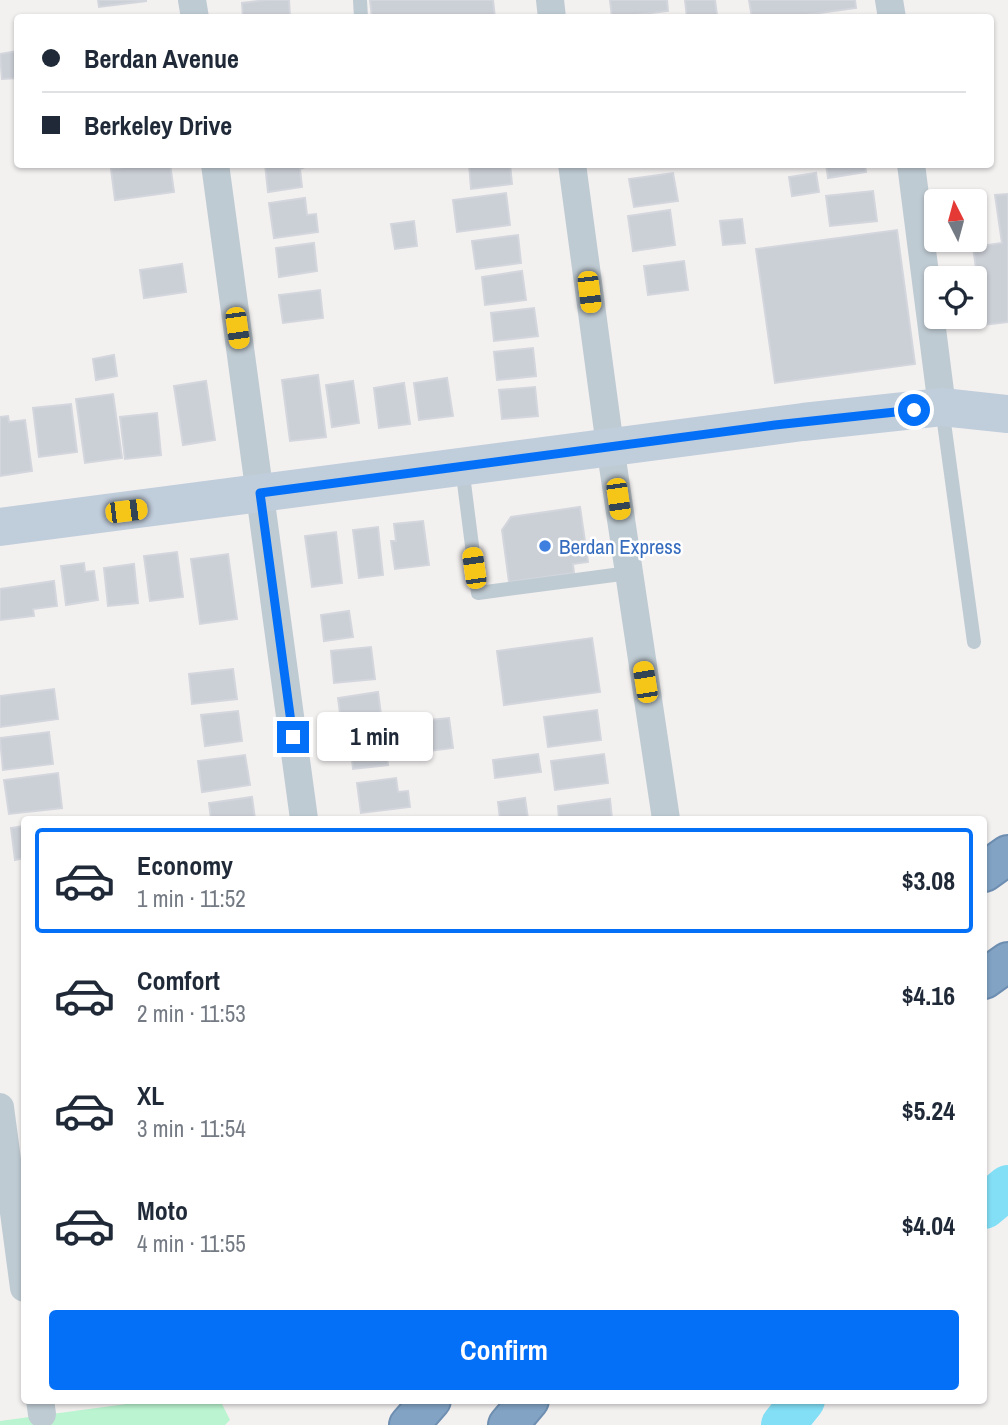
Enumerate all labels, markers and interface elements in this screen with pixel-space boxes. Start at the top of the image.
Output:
text: Berdan Avenue [84,41,239,76]
text: Berkeley Drive [84,108,232,143]
north arrow [924,189,987,252]
map controls [924,189,987,329]
button: locate [924,266,987,329]
car [577,270,602,314]
car [224,306,251,350]
route start [898,394,930,426]
car [605,477,632,521]
car [104,498,149,524]
place label: Berdan Express [559,532,682,561]
marker: Berdan Express [537,538,553,554]
car [461,546,488,590]
car [632,660,659,704]
callout: 1 min [318,712,433,762]
route end [277,721,309,753]
text: 1 min [350,721,400,752]
text: Economy [137,848,233,883]
icon: car [53,849,116,912]
text: $3.08 [902,863,955,898]
text: 1 min · 11:52 [137,883,246,914]
text: Comfort [137,963,220,998]
icon: car [53,964,116,1027]
text: $4.16 [902,978,955,1013]
text: 2 min · 11:53 [137,998,246,1029]
text: XL [137,1078,164,1113]
icon: car [53,1079,116,1142]
text: $5.24 [902,1093,955,1128]
text: 3 min · 11:54 [137,1113,246,1144]
text: Moto [137,1193,188,1228]
icon: car [53,1194,116,1257]
text: $4.04 [902,1208,955,1243]
text: 4 min · 11:55 [137,1228,246,1259]
button: Confirm [49,1310,959,1390]

